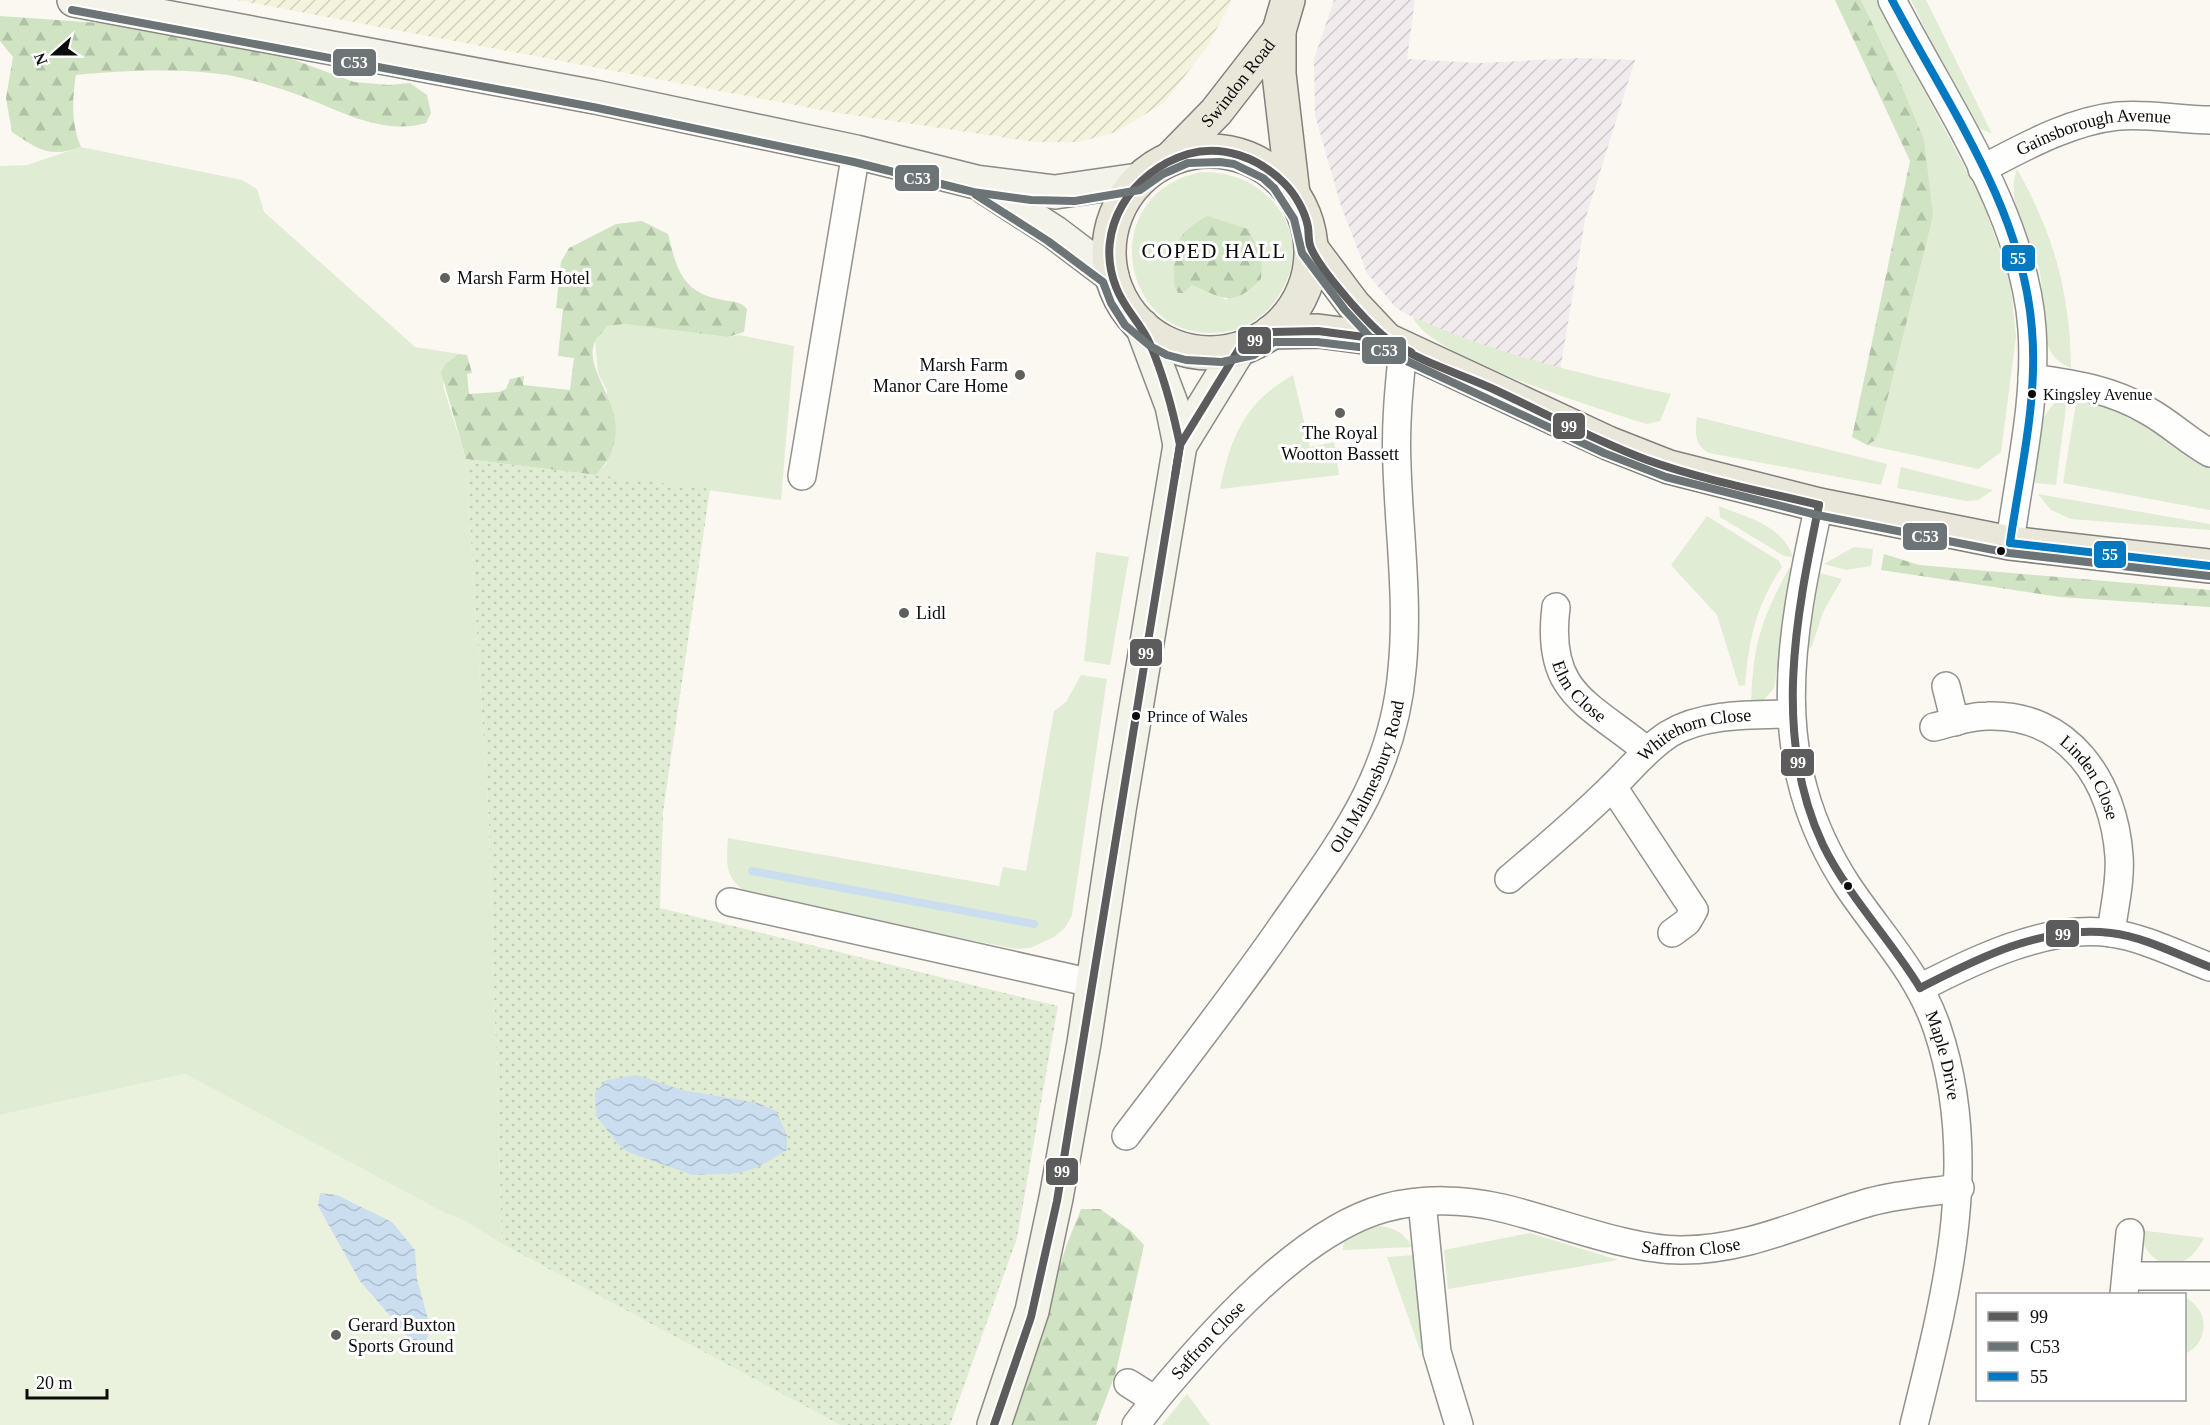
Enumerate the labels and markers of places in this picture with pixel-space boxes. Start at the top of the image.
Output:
place label: Marsh Farm Hotel [457,268,590,288]
marker: Marsh Farm Hotel [438,271,452,285]
place label: Marsh Farm Manor Care Home [873,355,1008,396]
marker: Marsh Farm Manor Care Home [1013,368,1027,382]
place label: Kingsley Avenue [2043,386,2152,404]
marker: Kingsley Avenue [2026,388,2038,400]
marker: The Royal Wootton Bassett [1333,406,1347,420]
place label: The Royal Wootton Bassett [1281,423,1399,464]
unlabelled marker [1995,545,2007,557]
place label: Lidl [916,603,946,623]
marker: Lidl [897,606,911,620]
place label: Prince of Wales [1147,708,1248,725]
marker: Prince of Wales [1130,710,1142,722]
unlabelled marker [1842,880,1854,892]
place label: Gerard Buxton Sports Ground [348,1315,455,1356]
marker: Gerard Buxton Sports Ground [329,1328,343,1342]

